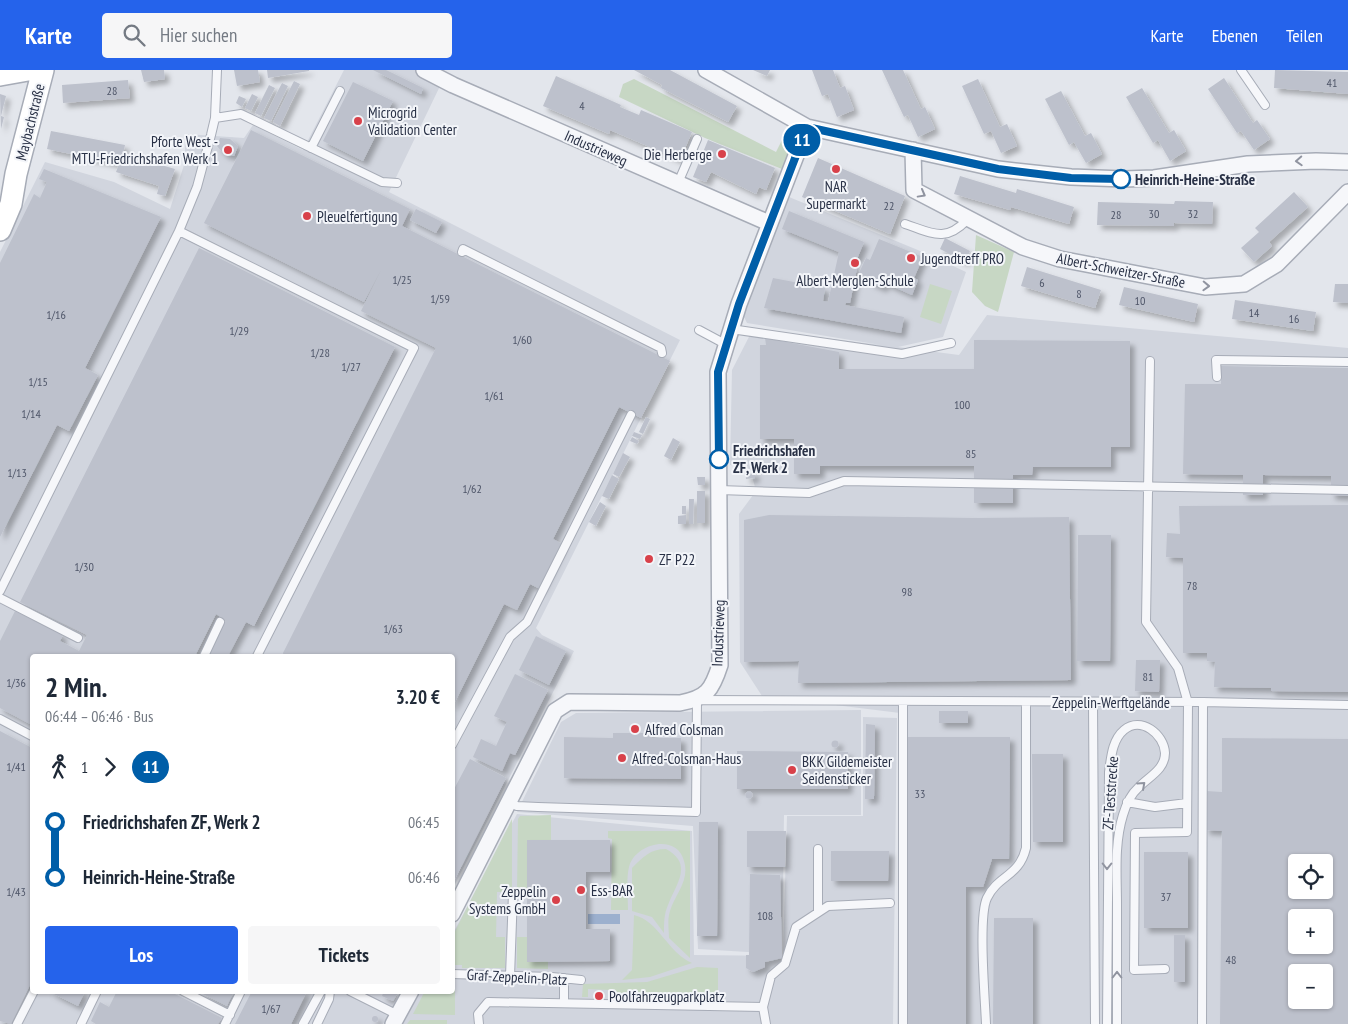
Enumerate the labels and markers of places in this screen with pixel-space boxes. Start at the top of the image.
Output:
place label: Microgrid Validation Center [367,103,458,139]
marker: Microgrid Validation Center [352,115,364,127]
place label: Pforte West - MTU-Friedrichshafen Werk 1 [72,132,218,168]
marker: Pforte West - MTU-Friedrichshafen Werk 1 [222,144,234,156]
place label: Die Herberge [644,145,712,164]
marker: Die Herberge [716,148,728,160]
marker: NAR Supermarkt [830,163,842,175]
marker: Heinrich-Heine-Straße [1111,169,1131,189]
place label: Heinrich-Heine-Straße [1135,170,1255,189]
place label: NAR Supermarkt [806,177,866,213]
place label: Pleuelfertigung [317,207,398,226]
marker: Pleuelfertigung [301,210,313,222]
place label: Jugendtreff PRO [920,249,1004,268]
marker: Jugendtreff PRO [905,252,917,264]
marker: Albert-Merglen-Schule [849,257,861,269]
place label: Albert-Merglen-Schule [796,271,914,290]
place label: Friedrichshafen ZF, Werk 2 [733,441,816,477]
marker: Friedrichshafen ZF, Werk 2 [709,449,729,469]
place label: ZF P22 [659,550,695,569]
marker: ZF P22 [643,553,655,565]
place label: Alfred Colsman [645,720,723,739]
marker: Alfred Colsman [629,723,641,735]
place label: Alfred-Colsman-Haus [632,749,741,768]
marker: Alfred-Colsman-Haus [616,752,628,764]
place label: BKK Gildemeister Seidensticker [802,752,893,788]
marker: BKK Gildemeister Seidensticker [786,764,798,776]
place label: Ess-BAR [591,881,633,900]
place label: Zeppelin Systems GmbH [469,882,546,918]
marker: Ess-BAR [575,884,587,896]
marker: Zeppelin Systems GmbH [550,894,562,906]
place label: Poolfahrzeugparkplatz [609,987,725,1006]
marker: Poolfahrzeugparkplatz [593,990,605,1002]

